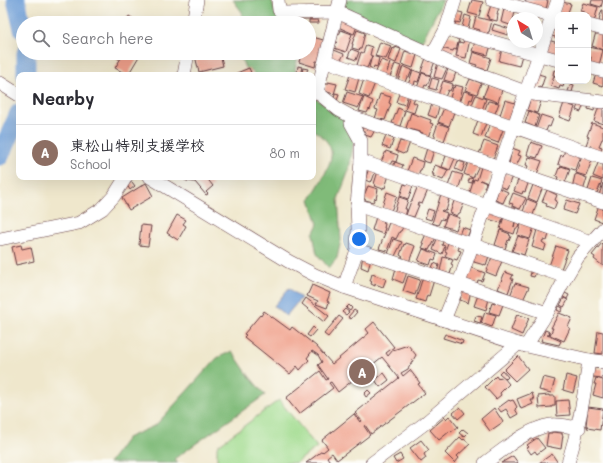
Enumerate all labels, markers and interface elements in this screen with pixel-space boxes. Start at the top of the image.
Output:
north arrow [507,12,543,48]
map controls [555,12,591,84]
button: + [555,12,591,48]
search box [16,16,316,60]
icon: search [30,27,52,49]
text: Search here [62,28,153,48]
button: − [555,48,591,84]
text: Nearby [32,87,94,109]
text: 東松山特別支援学校 [70,135,205,155]
text: A [40,144,50,161]
text: 80 m [270,144,300,161]
text: School [70,155,111,172]
your location [349,229,369,249]
pin: A [349,357,375,387]

